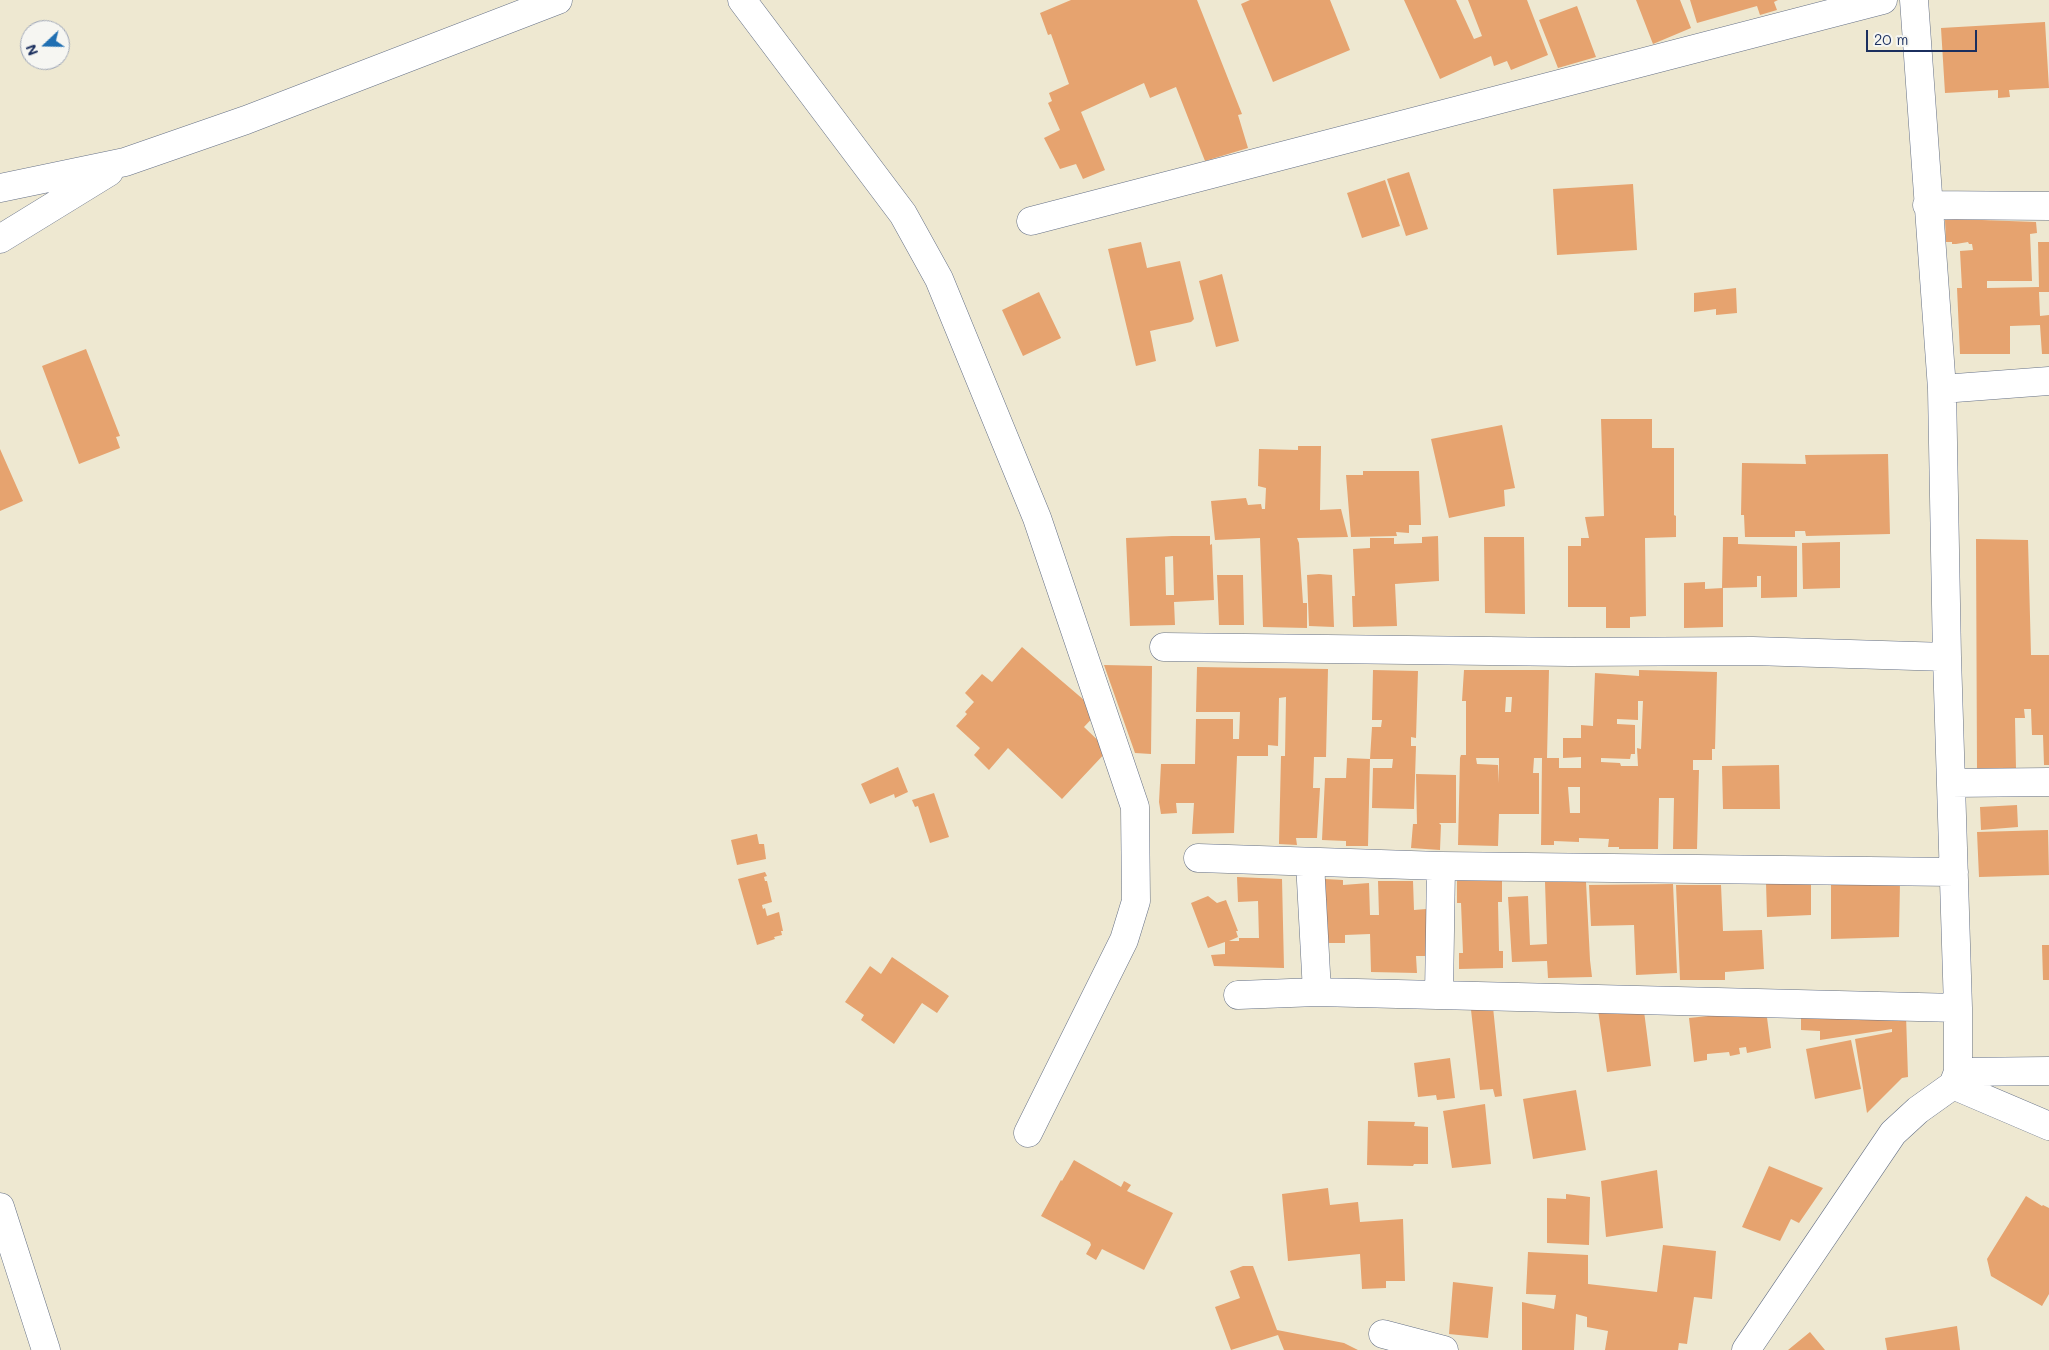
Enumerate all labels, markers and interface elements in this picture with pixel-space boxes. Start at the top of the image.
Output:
north arrow [20,20,70,70]
scale bar [1869,20,1980,52]
text: 20 m [1874,29,1908,49]
text: N [21,42,42,59]

